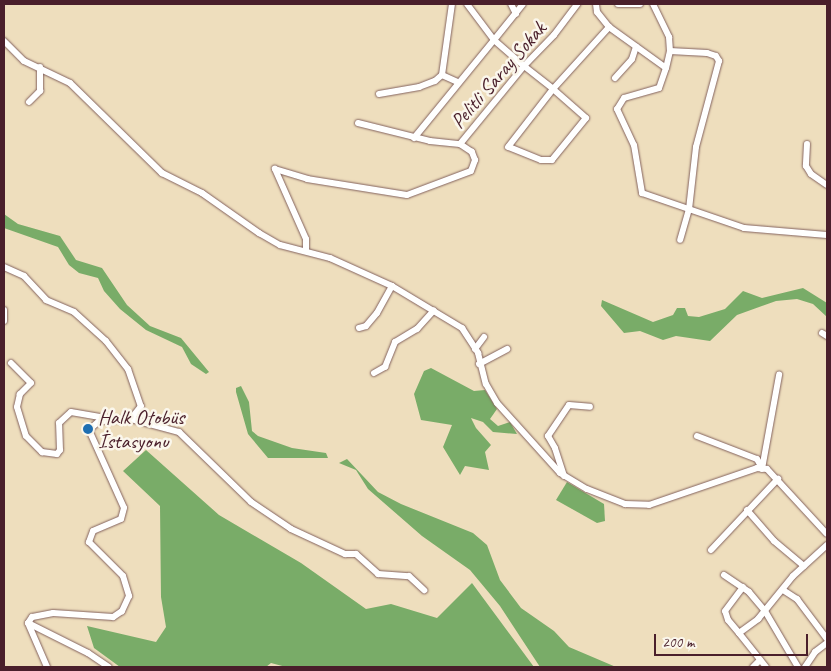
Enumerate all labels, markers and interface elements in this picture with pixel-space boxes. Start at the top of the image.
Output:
street label: Pelitli Saray Sokak [445,17,551,133]
place label: Halk Otobüs İstasyonu [98,404,185,454]
marker: Halk Otobüs İstasyonu [82,423,94,435]
scale bar [656,624,810,656]
text: 200 m [662,633,694,652]

